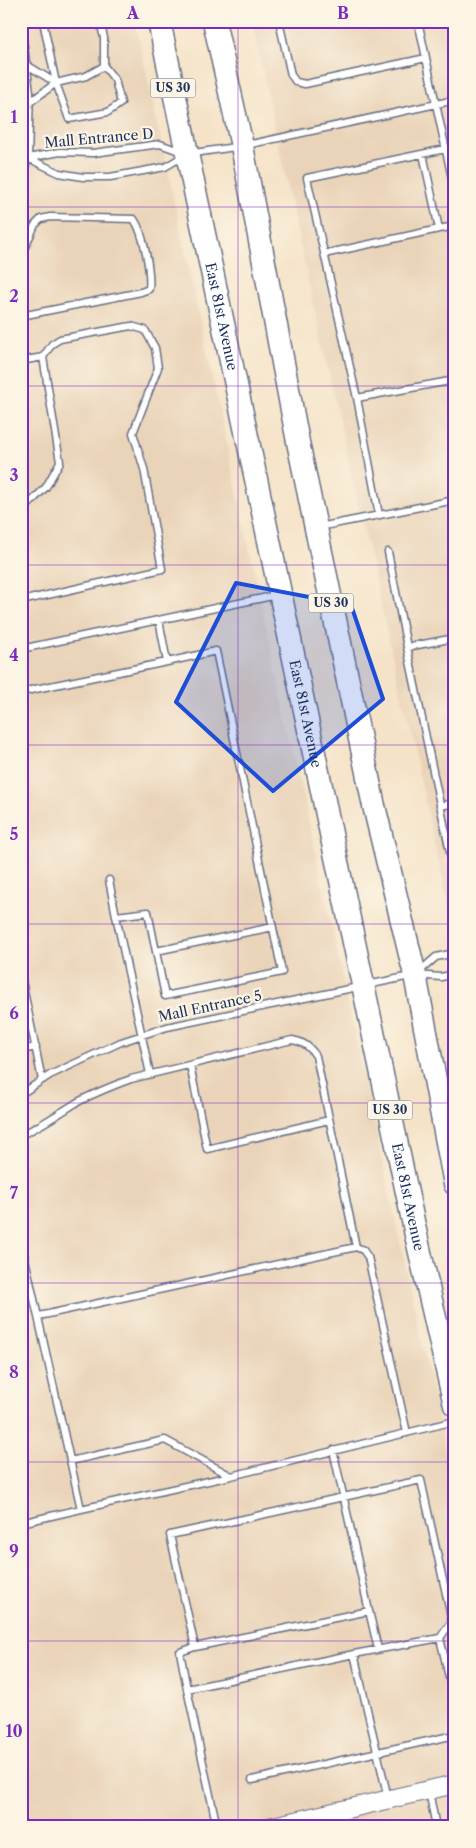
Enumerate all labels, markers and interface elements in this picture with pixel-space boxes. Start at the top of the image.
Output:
text: A [126,3,140,23]
text: B [337,3,349,23]
road number: US 30 [150,78,196,98]
text: 1 [10,107,18,127]
street label: Mall Entrance D [44,124,154,152]
street label: East 81st Avenue [201,261,242,372]
text: 2 [9,286,19,306]
text: 3 [9,465,19,485]
road number: US 30 [308,594,354,612]
text: 4 [9,645,19,665]
street label: East 81st Avenue [285,658,326,769]
text: 5 [10,824,19,844]
street label: Mall Entrance 5 [157,986,263,1026]
text: 6 [9,1003,19,1023]
road number: US 30 [368,1100,412,1120]
street label: East 81st Avenue [388,1141,428,1253]
text: 7 [10,1183,19,1203]
text: 8 [9,1362,19,1382]
text: 9 [9,1541,19,1561]
text: 10 [5,1721,23,1741]

